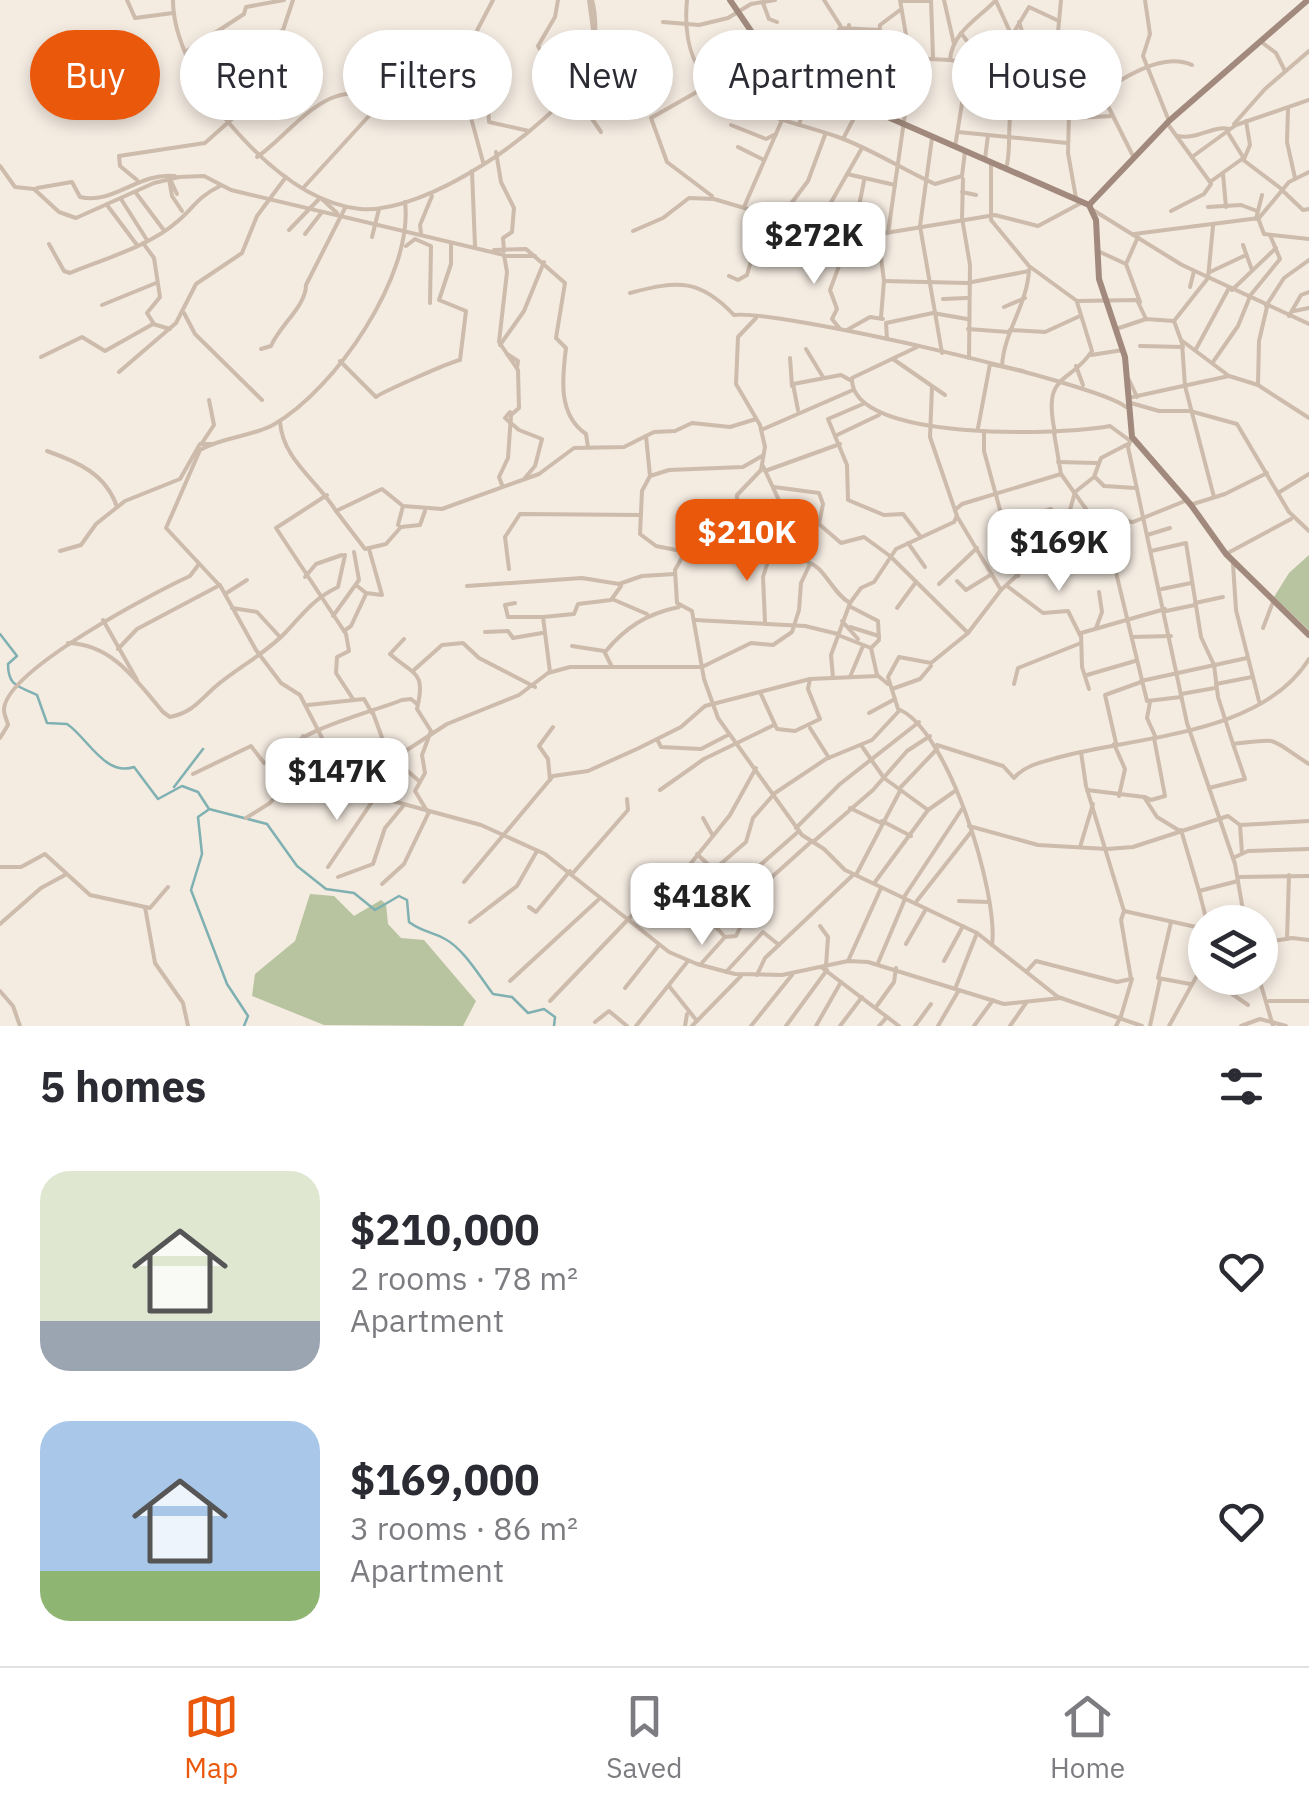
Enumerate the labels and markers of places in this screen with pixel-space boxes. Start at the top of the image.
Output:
pin: $272K [744,202,884,287]
pin: $210K [677,499,817,584]
pin: $169K [989,509,1129,594]
pin: $147K [267,738,407,823]
pin: $418K [632,863,772,948]

